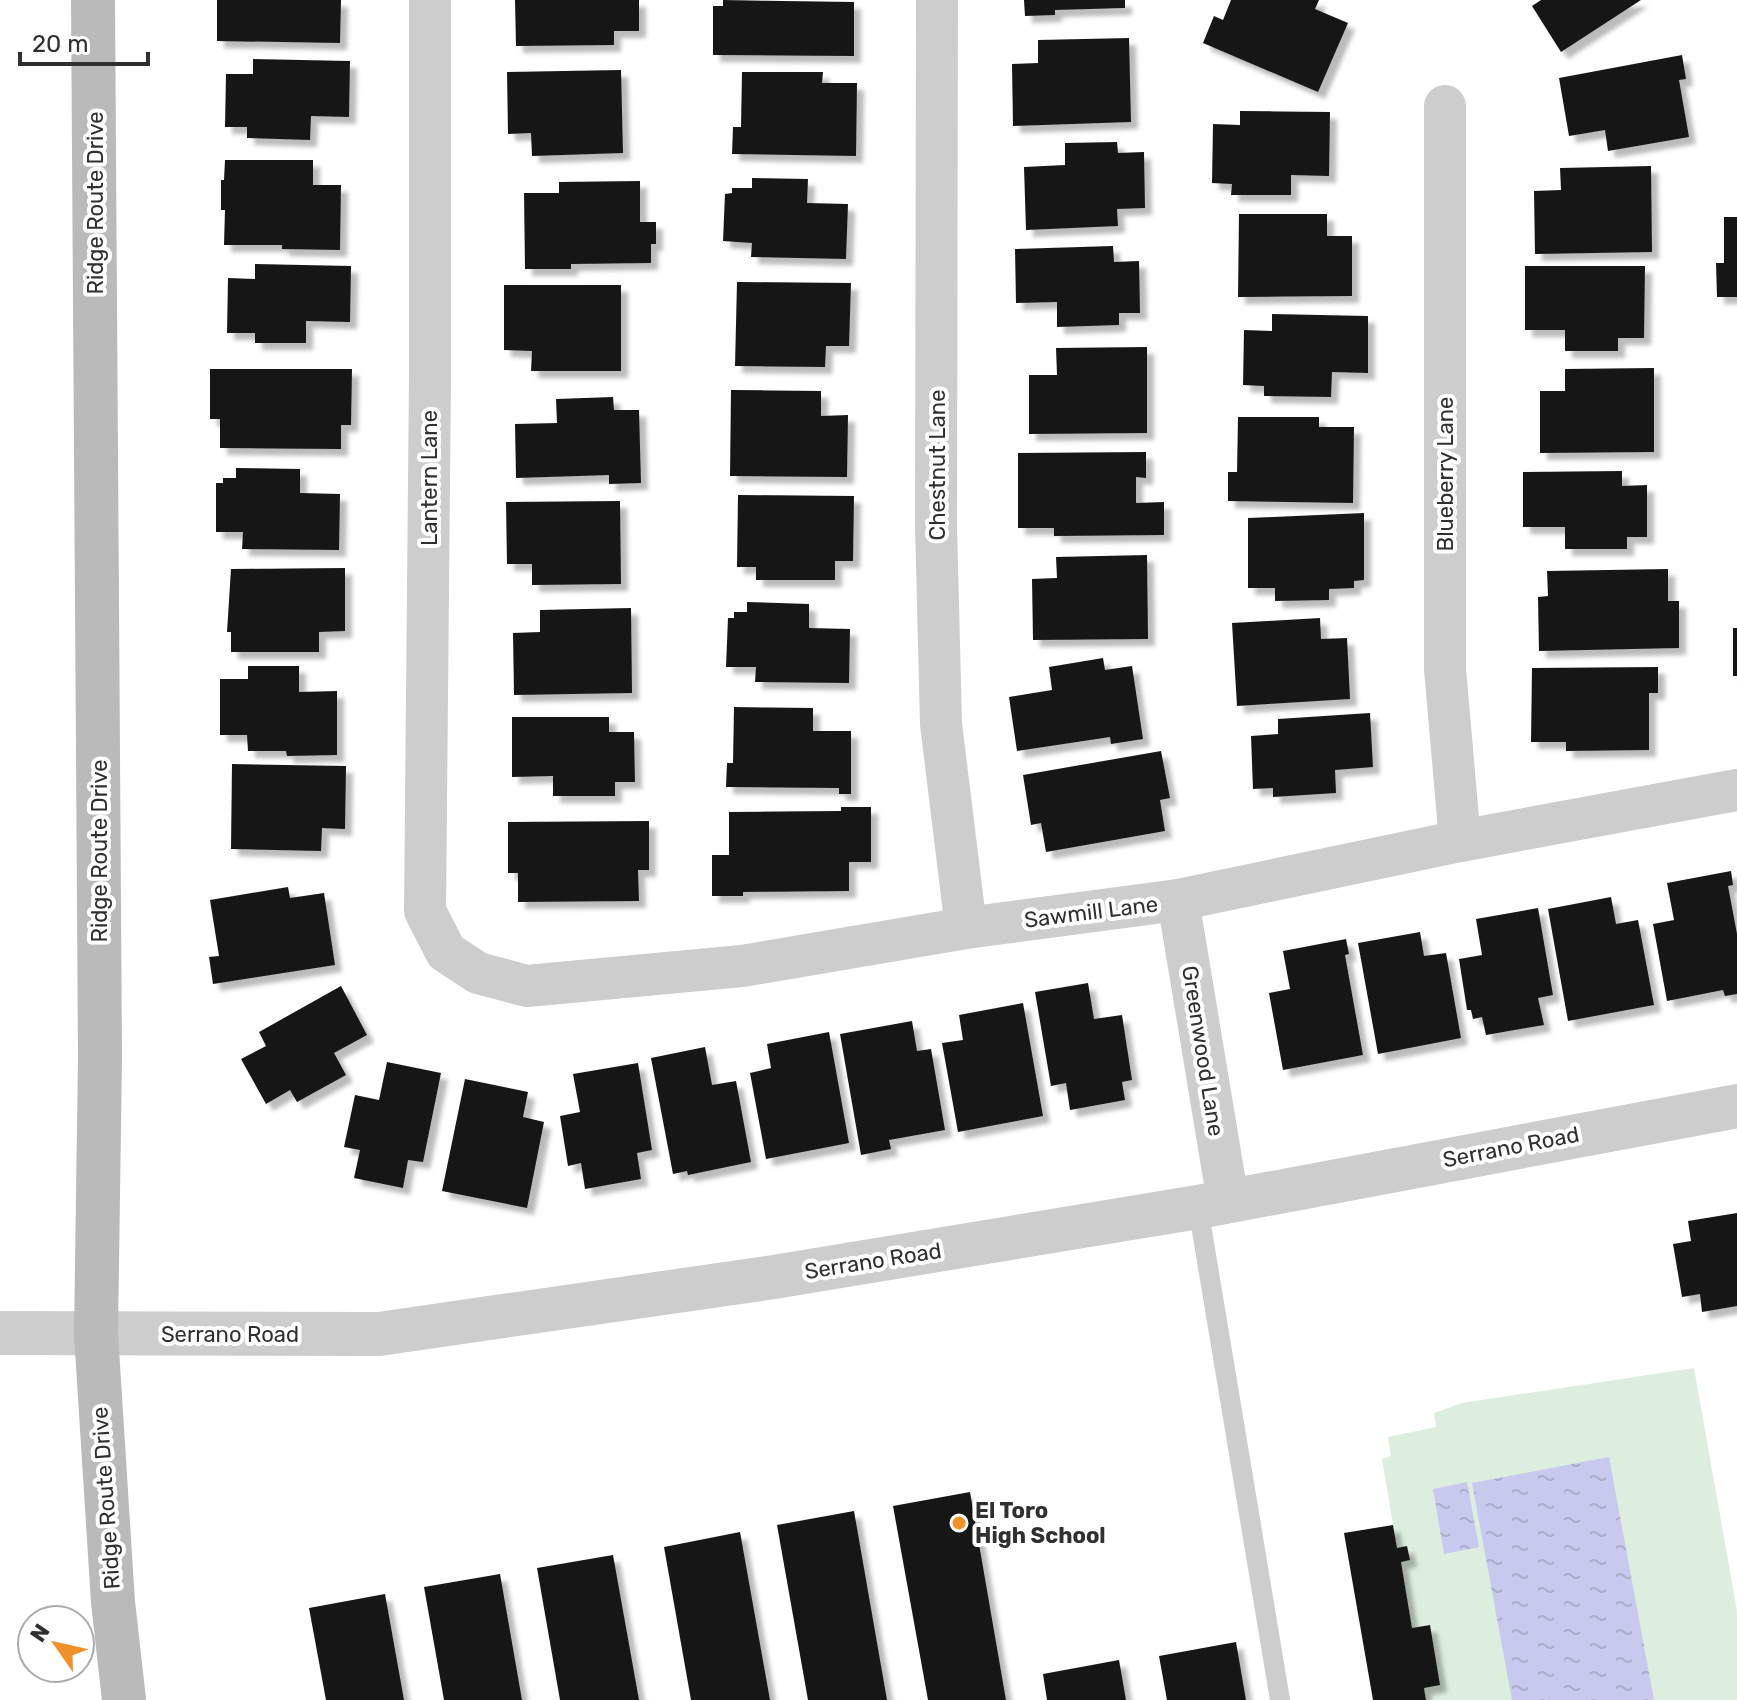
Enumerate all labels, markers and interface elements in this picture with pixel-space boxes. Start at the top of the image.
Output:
scale bar [20,16,148,66]
text: 20 m [32,30,89,58]
street label: Ridge Route Drive [82,111,109,295]
street label: Chestnut Lane [924,390,951,540]
street label: Blueberry Lane [1432,397,1459,551]
street label: Lantern Lane [416,410,443,546]
street label: Ridge Route Drive [86,759,113,943]
street label: Sawmill Lane [1023,890,1159,934]
street label: Greenwood Lane [1176,964,1230,1138]
street label: Serrano Road [1441,1121,1581,1173]
street label: Serrano Road [803,1237,943,1285]
street label: Serrano Road [161,1321,299,1348]
street label: Ridge Route Drive [86,1406,126,1590]
place label: El Toro High School [975,1497,1106,1549]
marker: El Toro High School [950,1514,968,1532]
north arrow [16,1604,96,1684]
text: N [24,1619,55,1647]

